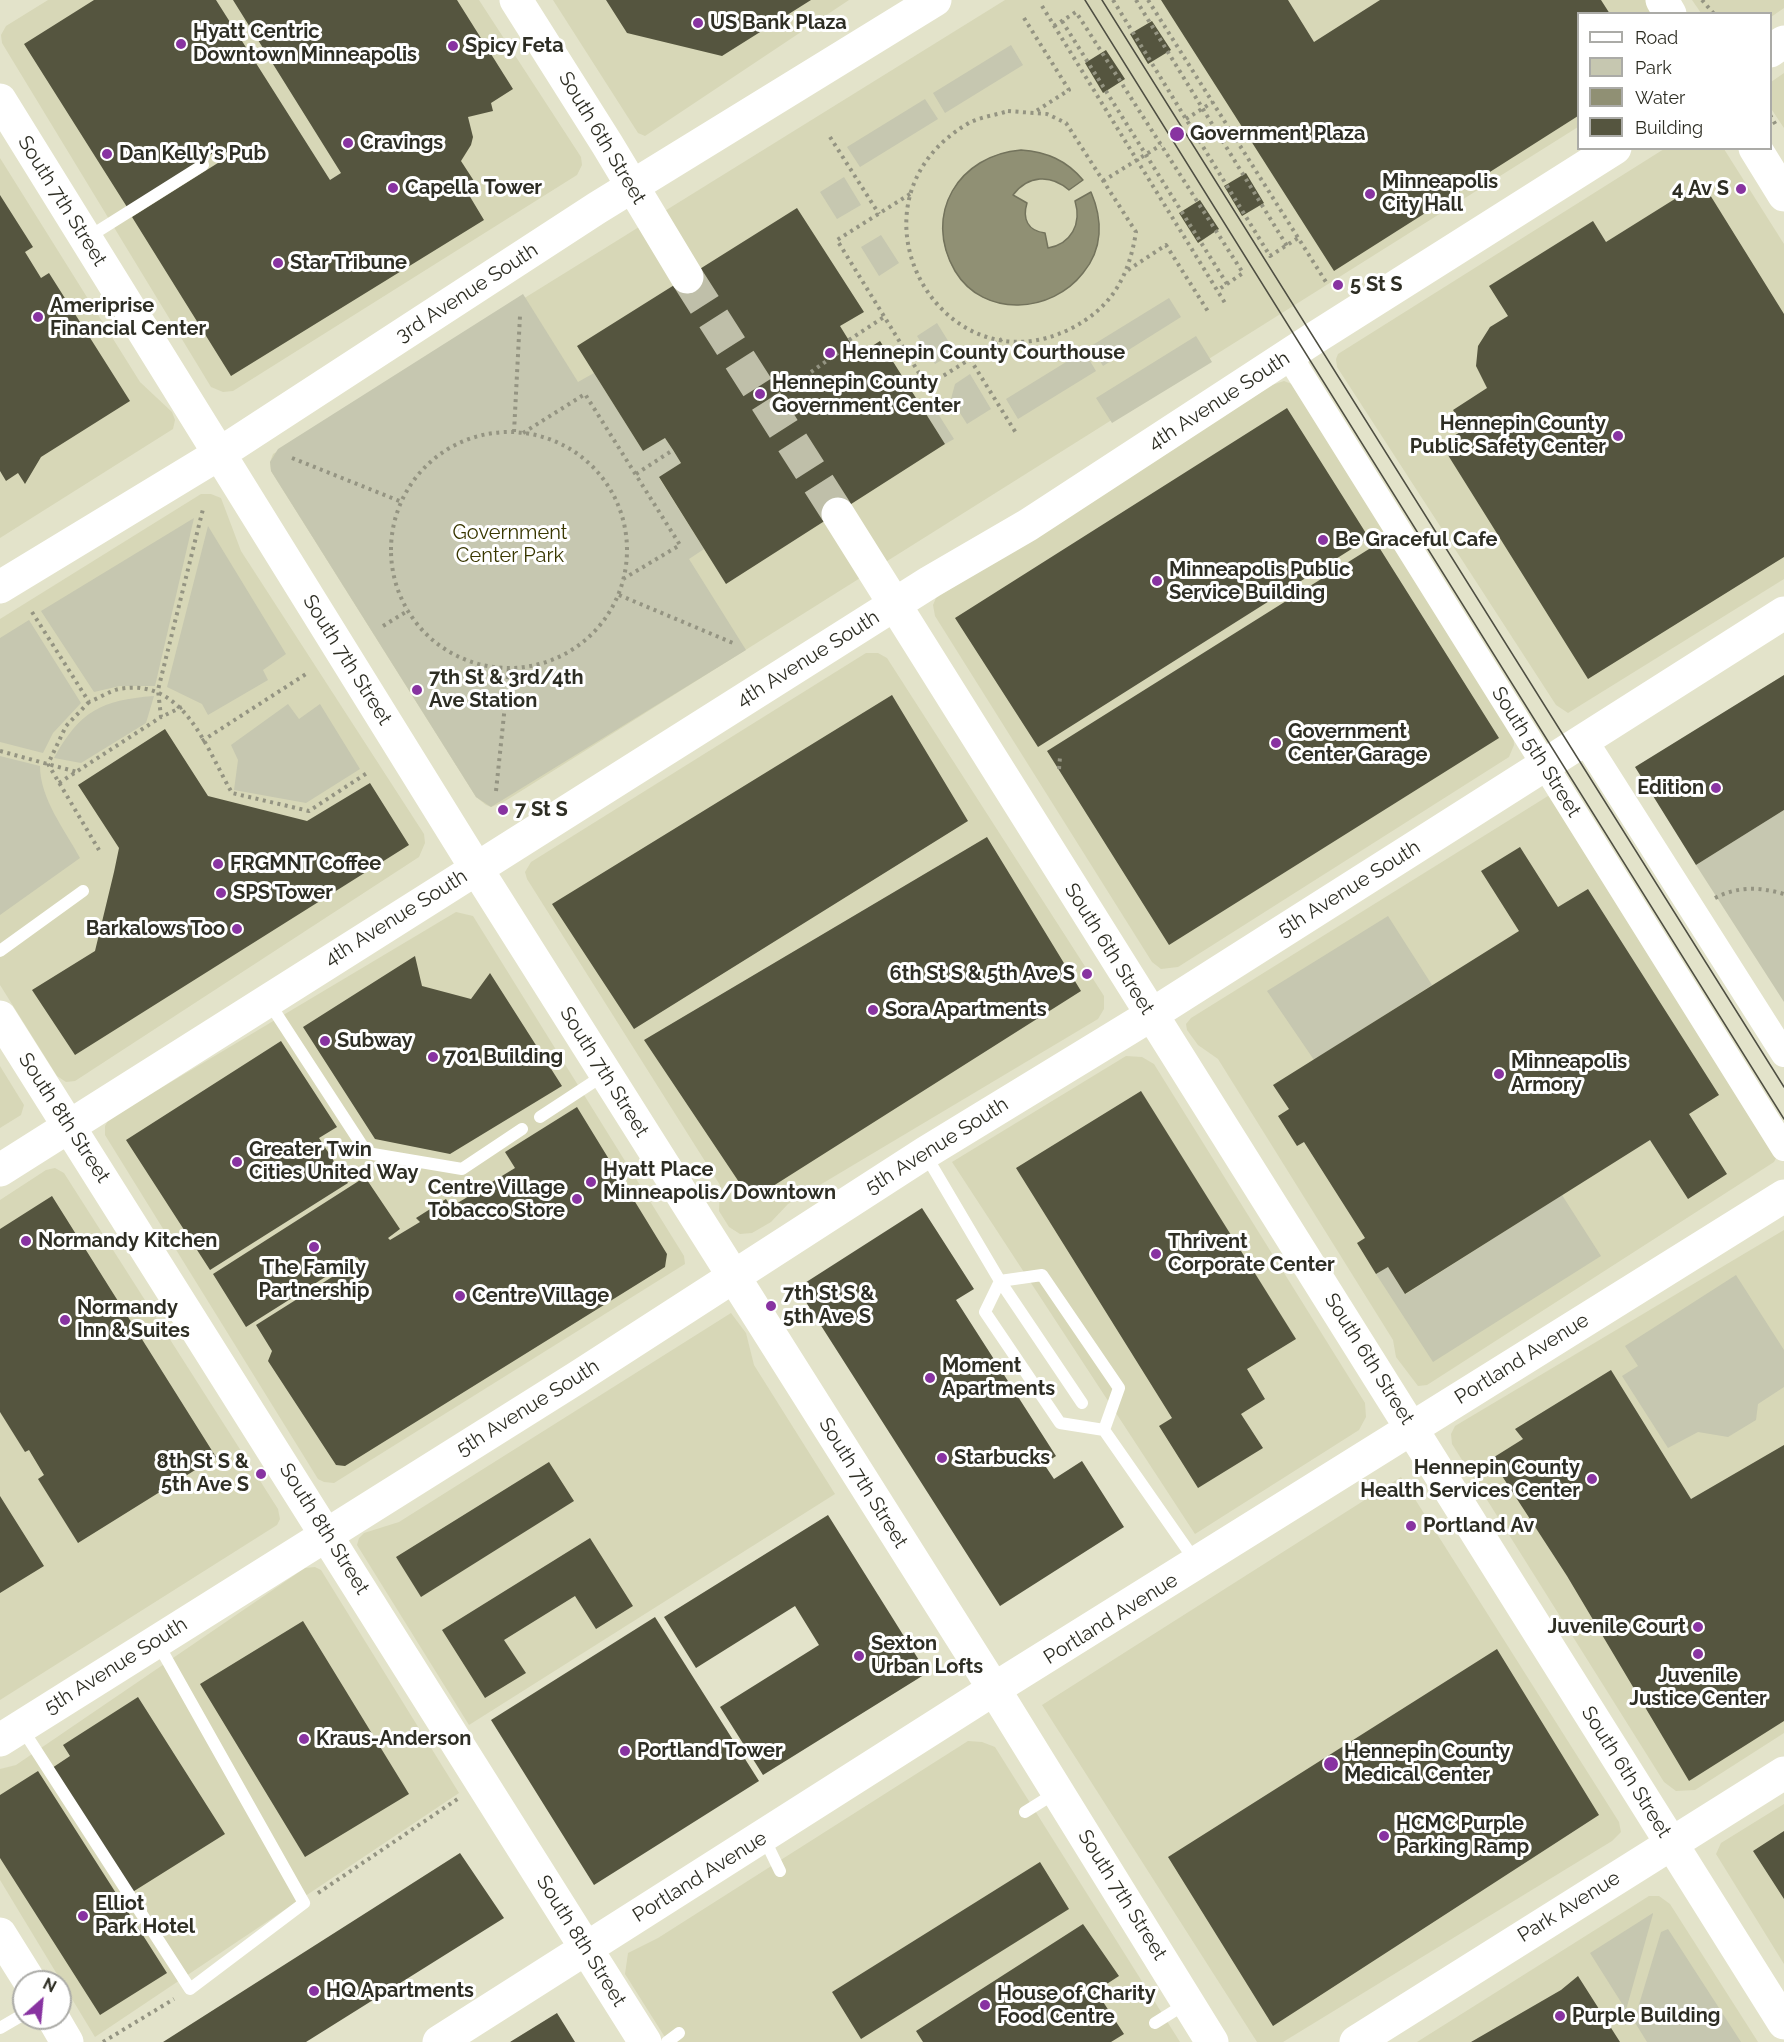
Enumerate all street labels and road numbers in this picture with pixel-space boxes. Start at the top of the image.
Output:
street label: South 6th Street [553,67,651,209]
street label: South 7th Street [12,131,112,271]
street label: 3rd Avenue South [391,238,543,348]
street label: 4th Avenue South [1144,346,1294,456]
street label: South 7th Street [297,590,397,730]
street label: 4th Avenue South [732,605,884,713]
street label: South 5th Street [1486,682,1586,822]
street label: 5th Avenue South [1273,835,1425,943]
street label: 4th Avenue South [320,864,472,972]
street label: South 6th Street [1059,879,1159,1019]
street label: South 7th Street [554,1002,654,1142]
street label: South 8th Street [13,1049,115,1187]
street label: 5th Avenue South [861,1092,1013,1200]
street label: South 6th Street [1319,1289,1419,1429]
street label: Portland Avenue [1451,1308,1593,1410]
street label: 5th Avenue South [452,1354,604,1462]
street label: South 7th Street [813,1413,913,1553]
street label: South 8th Street [274,1459,374,1599]
street label: Portland Avenue [1040,1568,1182,1670]
street label: 5th Avenue South [40,1612,192,1720]
street label: South 6th Street [1576,1702,1676,1842]
street label: South 7th Street [1072,1825,1172,1965]
street label: Portland Avenue [629,1826,771,1928]
street label: Park Avenue [1513,1866,1625,1948]
street label: South 8th Street [531,1871,631,2011]

